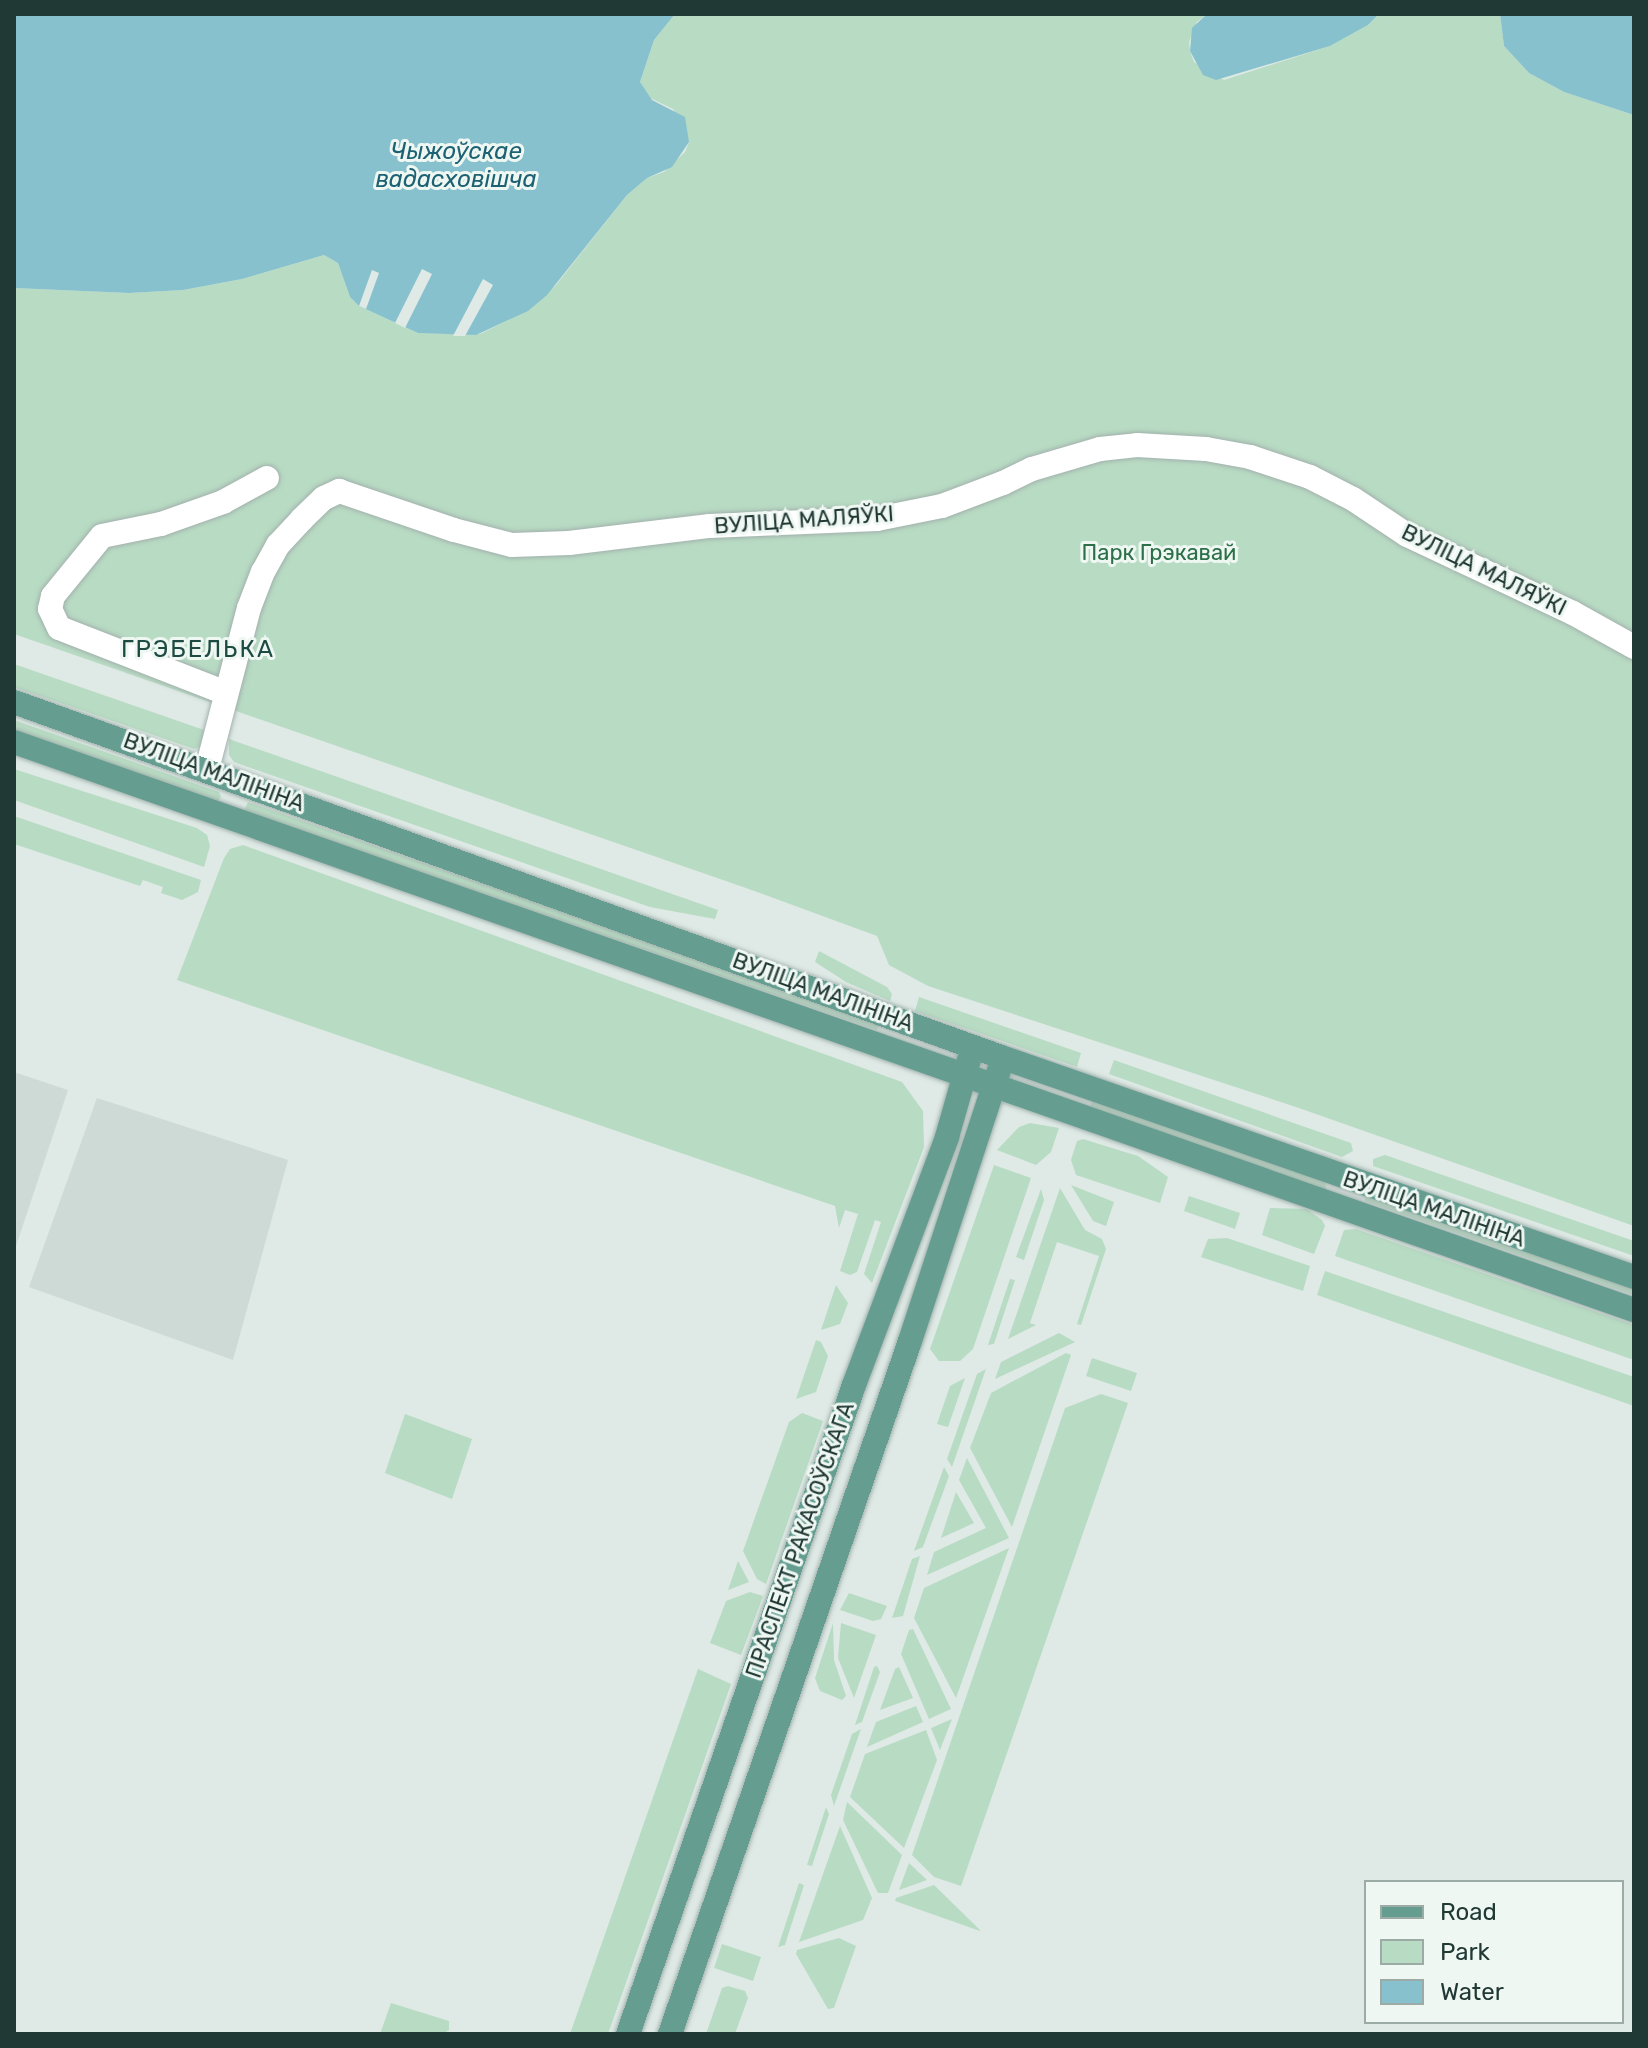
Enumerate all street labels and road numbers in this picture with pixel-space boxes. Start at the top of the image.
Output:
street label: ВУЛІЦА МАЛЯЎКІ [713,501,895,539]
street label: ВУЛІЦА МАЛЯЎКІ [1397,519,1571,621]
street label: ВУЛІЦА МАЛІНІНА [120,727,308,817]
street label: ВУЛІЦА МАЛІНІНА [729,947,917,1037]
street label: ВУЛІЦА МАЛІНІНА [1340,1165,1528,1253]
street label: ПРАСПЕКТ РАКАСОЎСКАГА [740,1399,860,1681]

